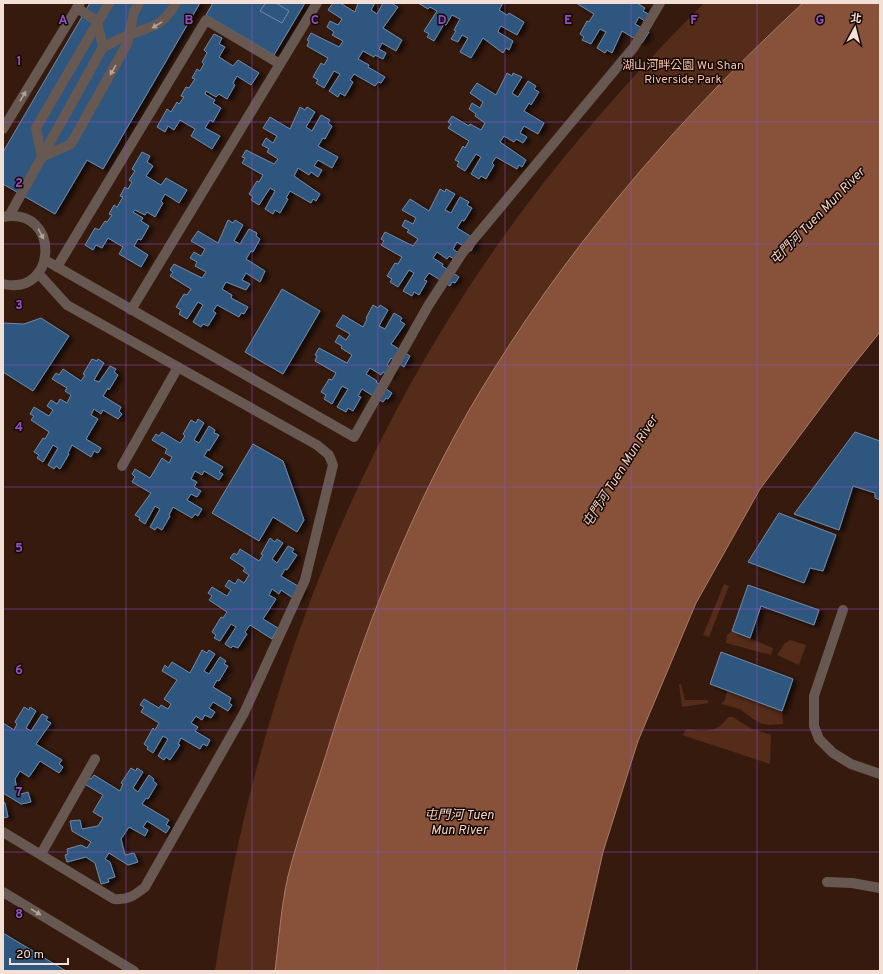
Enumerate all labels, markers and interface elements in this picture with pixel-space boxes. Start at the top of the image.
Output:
north arrow [835,8,875,48]
text: 北 [850,11,862,27]
text: A [58,13,68,29]
text: B [185,13,194,29]
text: C [311,13,319,29]
text: D [437,13,447,29]
text: E [564,13,572,29]
text: F [690,13,698,29]
text: G [816,13,825,29]
one-way arrow [151,21,162,28]
text: 1 [16,54,22,70]
park label: 湖山河畔公園 Wu Shan Riverside Park [622,58,744,88]
one-way arrow [109,64,116,76]
one-way arrow [20,90,27,102]
water label: 屯門河 Tuen Mun River [767,164,869,269]
text: 2 [15,176,23,192]
one-way arrow [38,228,45,240]
text: 3 [15,298,23,314]
water label: 屯門河 Tuen Mun River [580,412,663,531]
text: 4 [15,420,23,436]
text: 5 [15,541,23,557]
text: 6 [15,663,23,679]
text: 7 [16,785,23,801]
water label: 屯門河 Tuen Mun River [424,808,494,839]
text: 8 [15,907,23,923]
one-way arrow [30,909,42,916]
scale bar [10,940,68,966]
text: 20 m [16,947,44,963]

